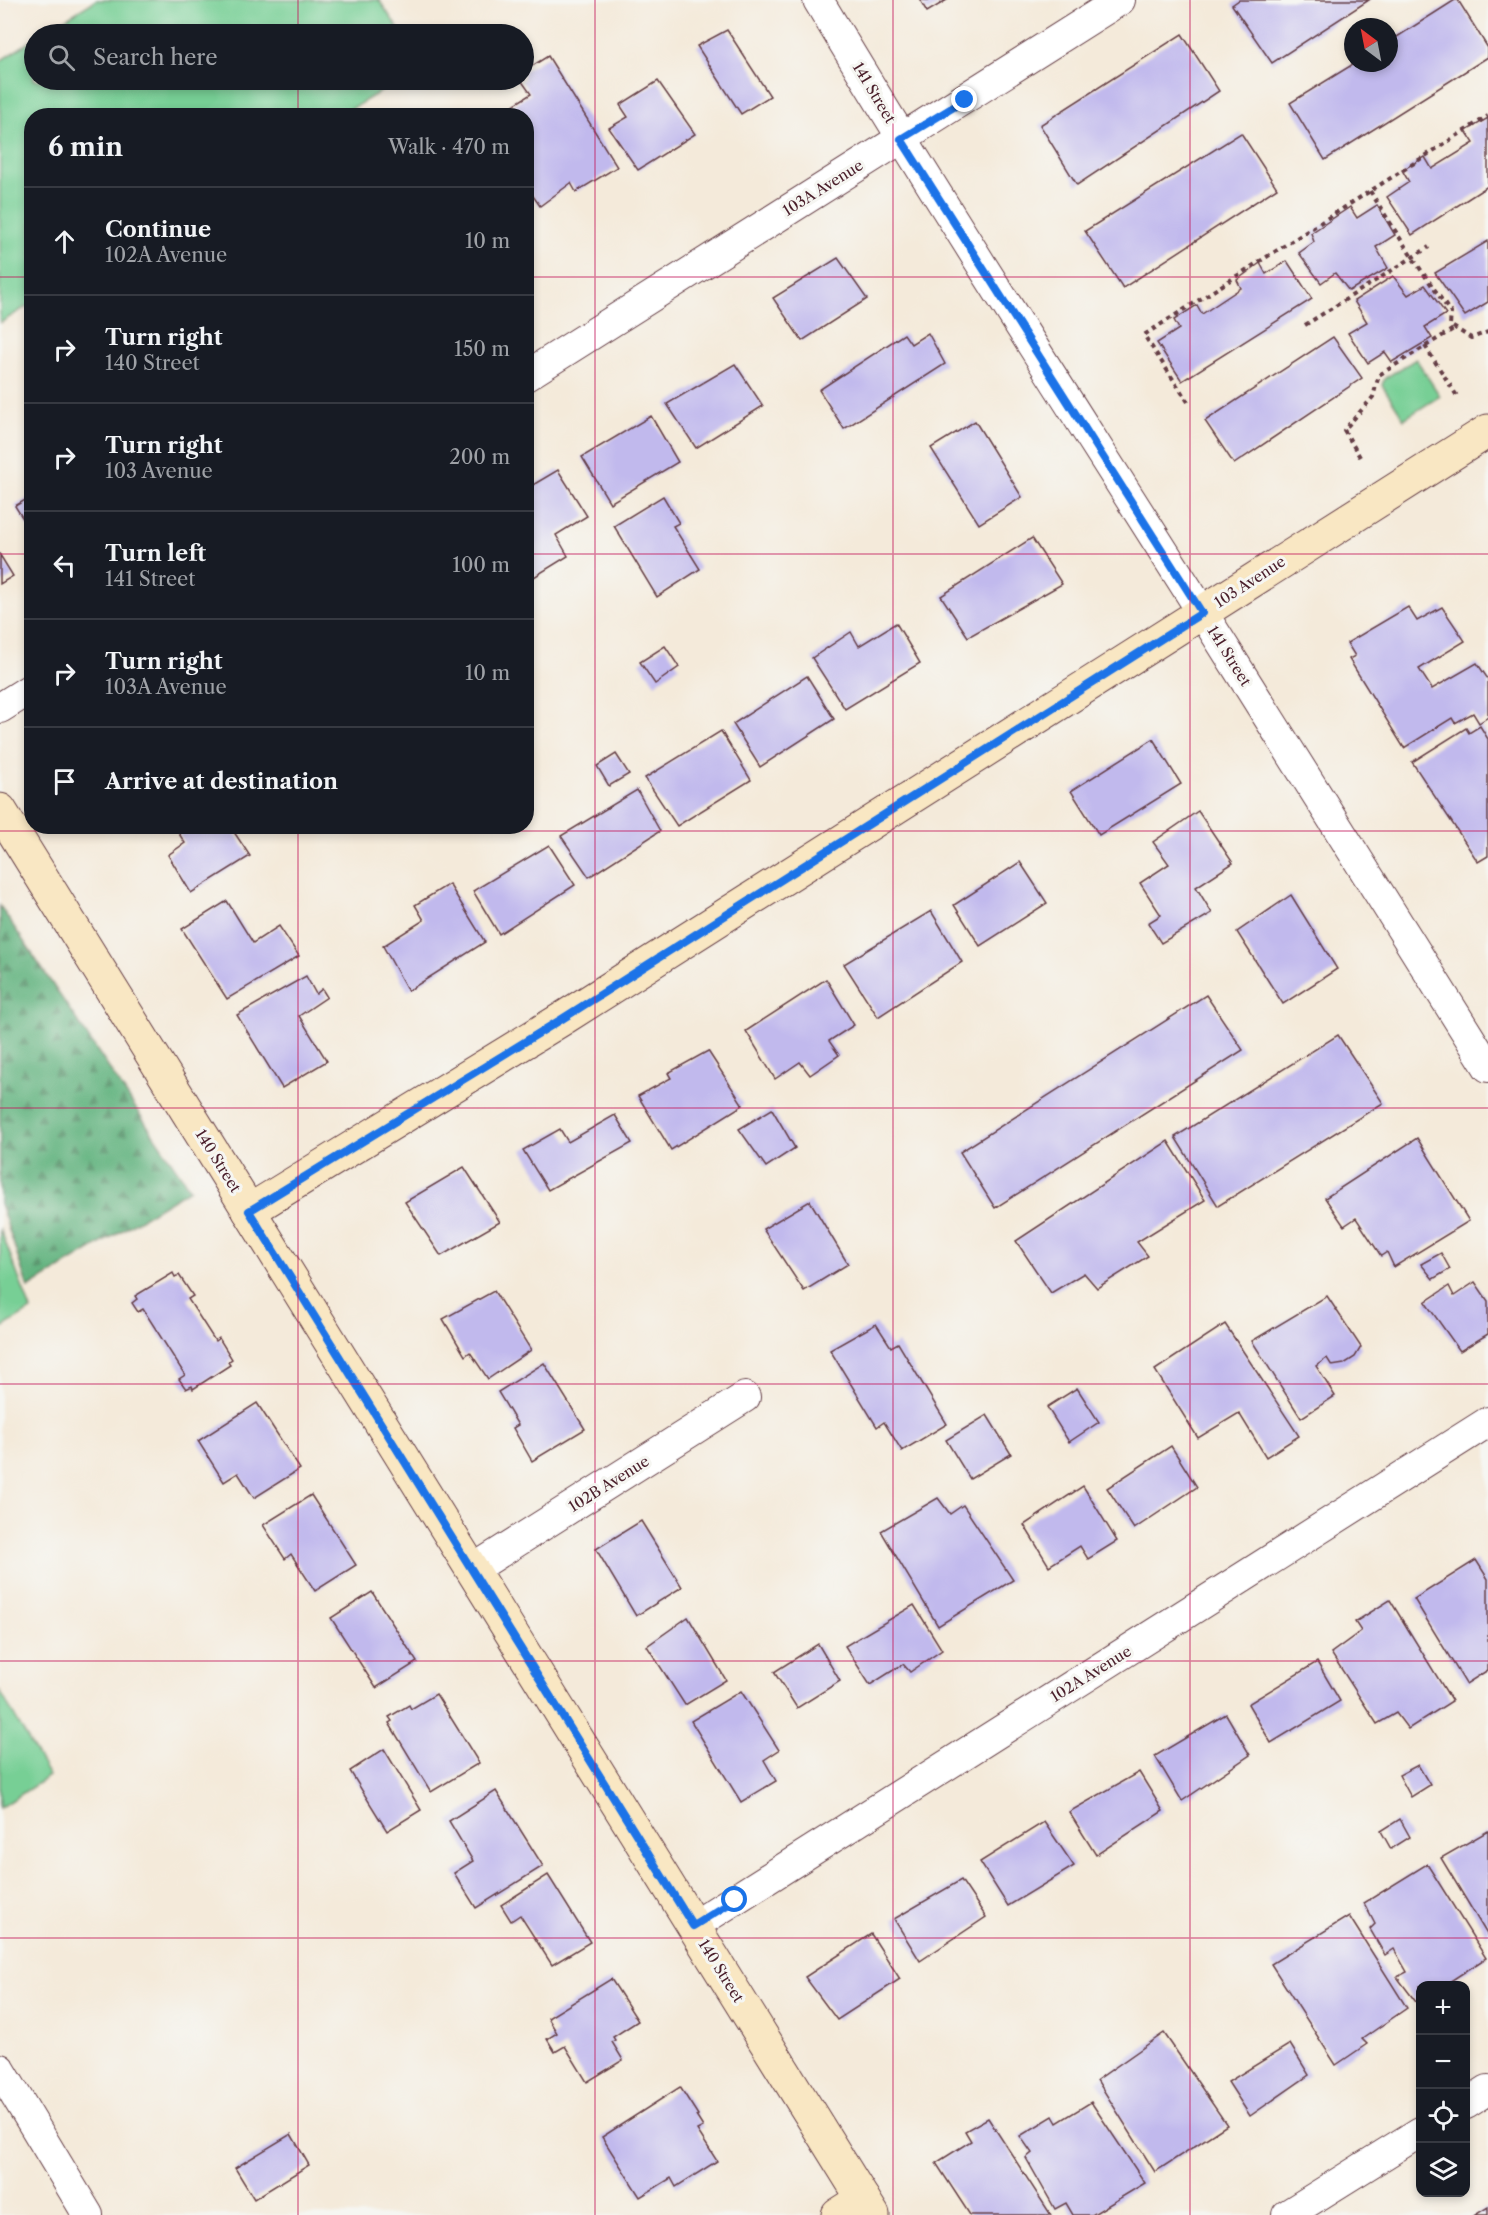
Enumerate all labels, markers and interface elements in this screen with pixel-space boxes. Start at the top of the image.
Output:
north arrow [1344,18,1398,72]
search box [24,24,534,90]
icon: search [45,41,78,74]
text: Search here [93,44,218,71]
street label: 141 Street [849,59,900,127]
route end [951,86,977,112]
text: 6 min [48,131,123,163]
text: Walk · 470 m [388,135,510,159]
street label: 103A Avenue [779,155,866,220]
text: Continue [105,216,211,243]
icon: ahead [48,225,81,258]
text: 10 m [465,229,510,253]
text: 102A Avenue [105,243,227,267]
text: Turn right [105,324,223,351]
icon: right [48,333,81,366]
text: 150 m [454,337,510,361]
text: 140 Street [105,351,200,375]
text: Turn right [105,432,223,459]
icon: right [48,441,81,474]
text: 200 m [449,445,510,469]
text: 103 Avenue [105,459,213,483]
text: Turn left [105,540,206,567]
icon: left [48,549,81,582]
street label: 103 Avenue [1211,552,1289,612]
text: 100 m [452,553,510,577]
text: 141 Street [105,567,195,591]
street label: 141 Street [1203,622,1256,690]
text: Turn right [105,648,223,675]
icon: right [48,657,81,690]
text: 10 m [465,661,510,685]
text: 103A Avenue [105,675,227,699]
icon: arrive [48,765,81,798]
text: Arrive at destination [105,768,338,795]
street label: 140 Street [192,1126,246,1196]
street label: 102B Avenue [565,1451,653,1516]
street label: 102A Avenue [1047,1641,1135,1706]
route start [721,1886,747,1912]
street label: 140 Street [695,1936,749,2006]
map controls [1416,1981,1470,2197]
button: + [1416,1981,1470,2035]
button: − [1416,2035,1470,2089]
button: locate [1416,2089,1470,2143]
button: layers [1416,2143,1470,2197]

